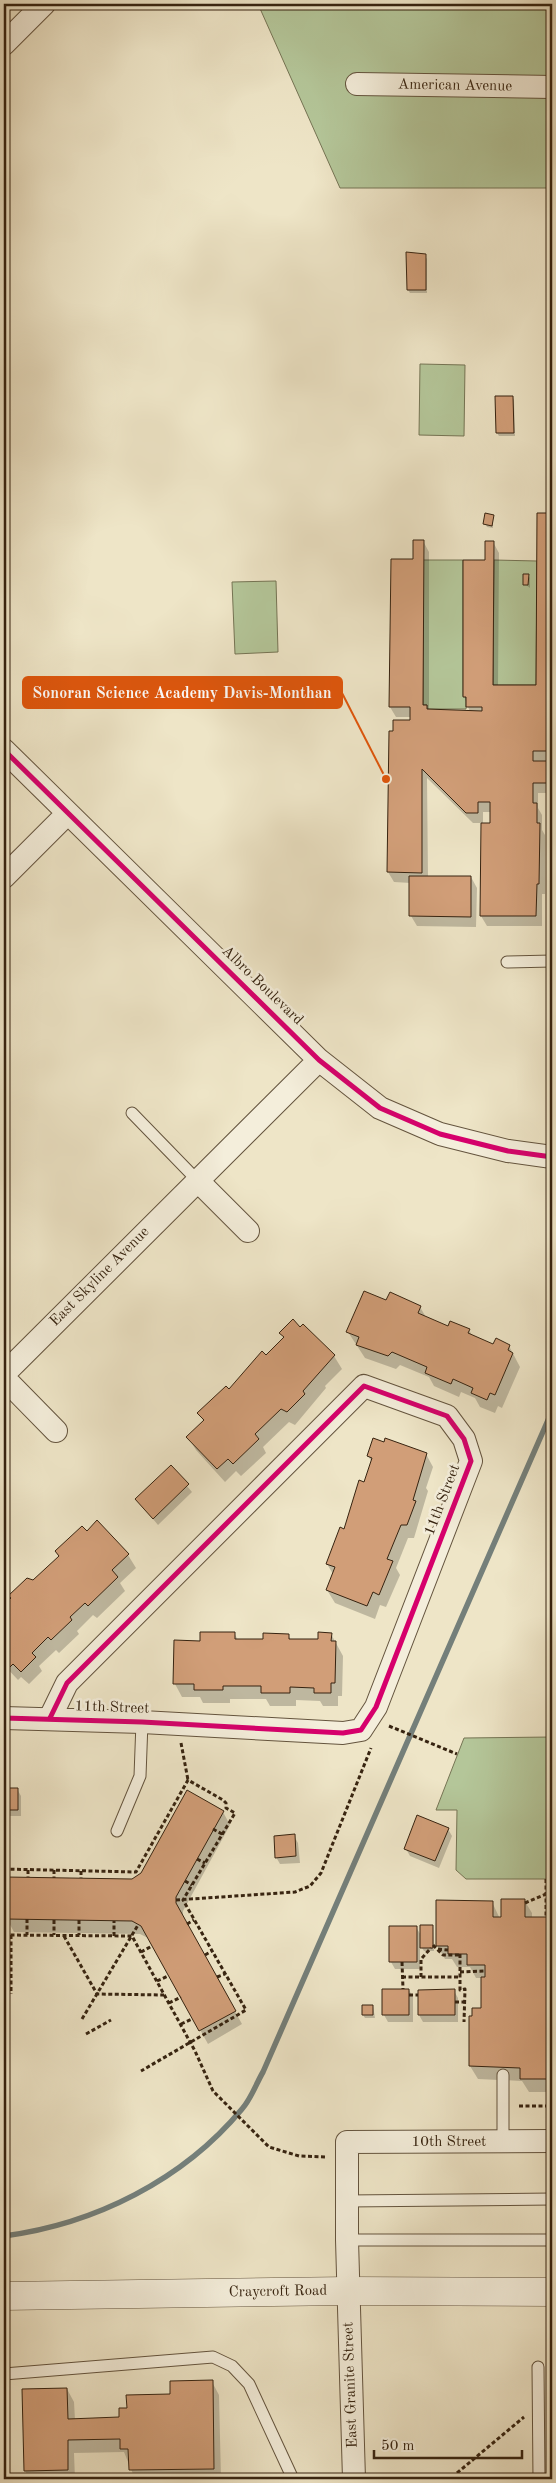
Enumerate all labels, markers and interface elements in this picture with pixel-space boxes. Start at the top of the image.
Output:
street label: American Avenue [398,78,512,94]
callout: Sonoran Science Academy Davis-Monthan [23,677,342,708]
text: Sonoran Science Academy Davis-Monthan [32,686,332,702]
street label: Albro Boulevard [218,944,306,1029]
street label: East Skyline Avenue [47,1224,153,1330]
street label: 11th Street [423,1462,463,1538]
street label: 11th Street [74,1699,150,1717]
street label: 10th Street [412,2135,486,2150]
street label: Craycroft Road [229,2284,328,2300]
street label: East Granite Street [341,2322,361,2448]
scale bar [374,2428,521,2460]
text: 50 m [381,2439,415,2454]

